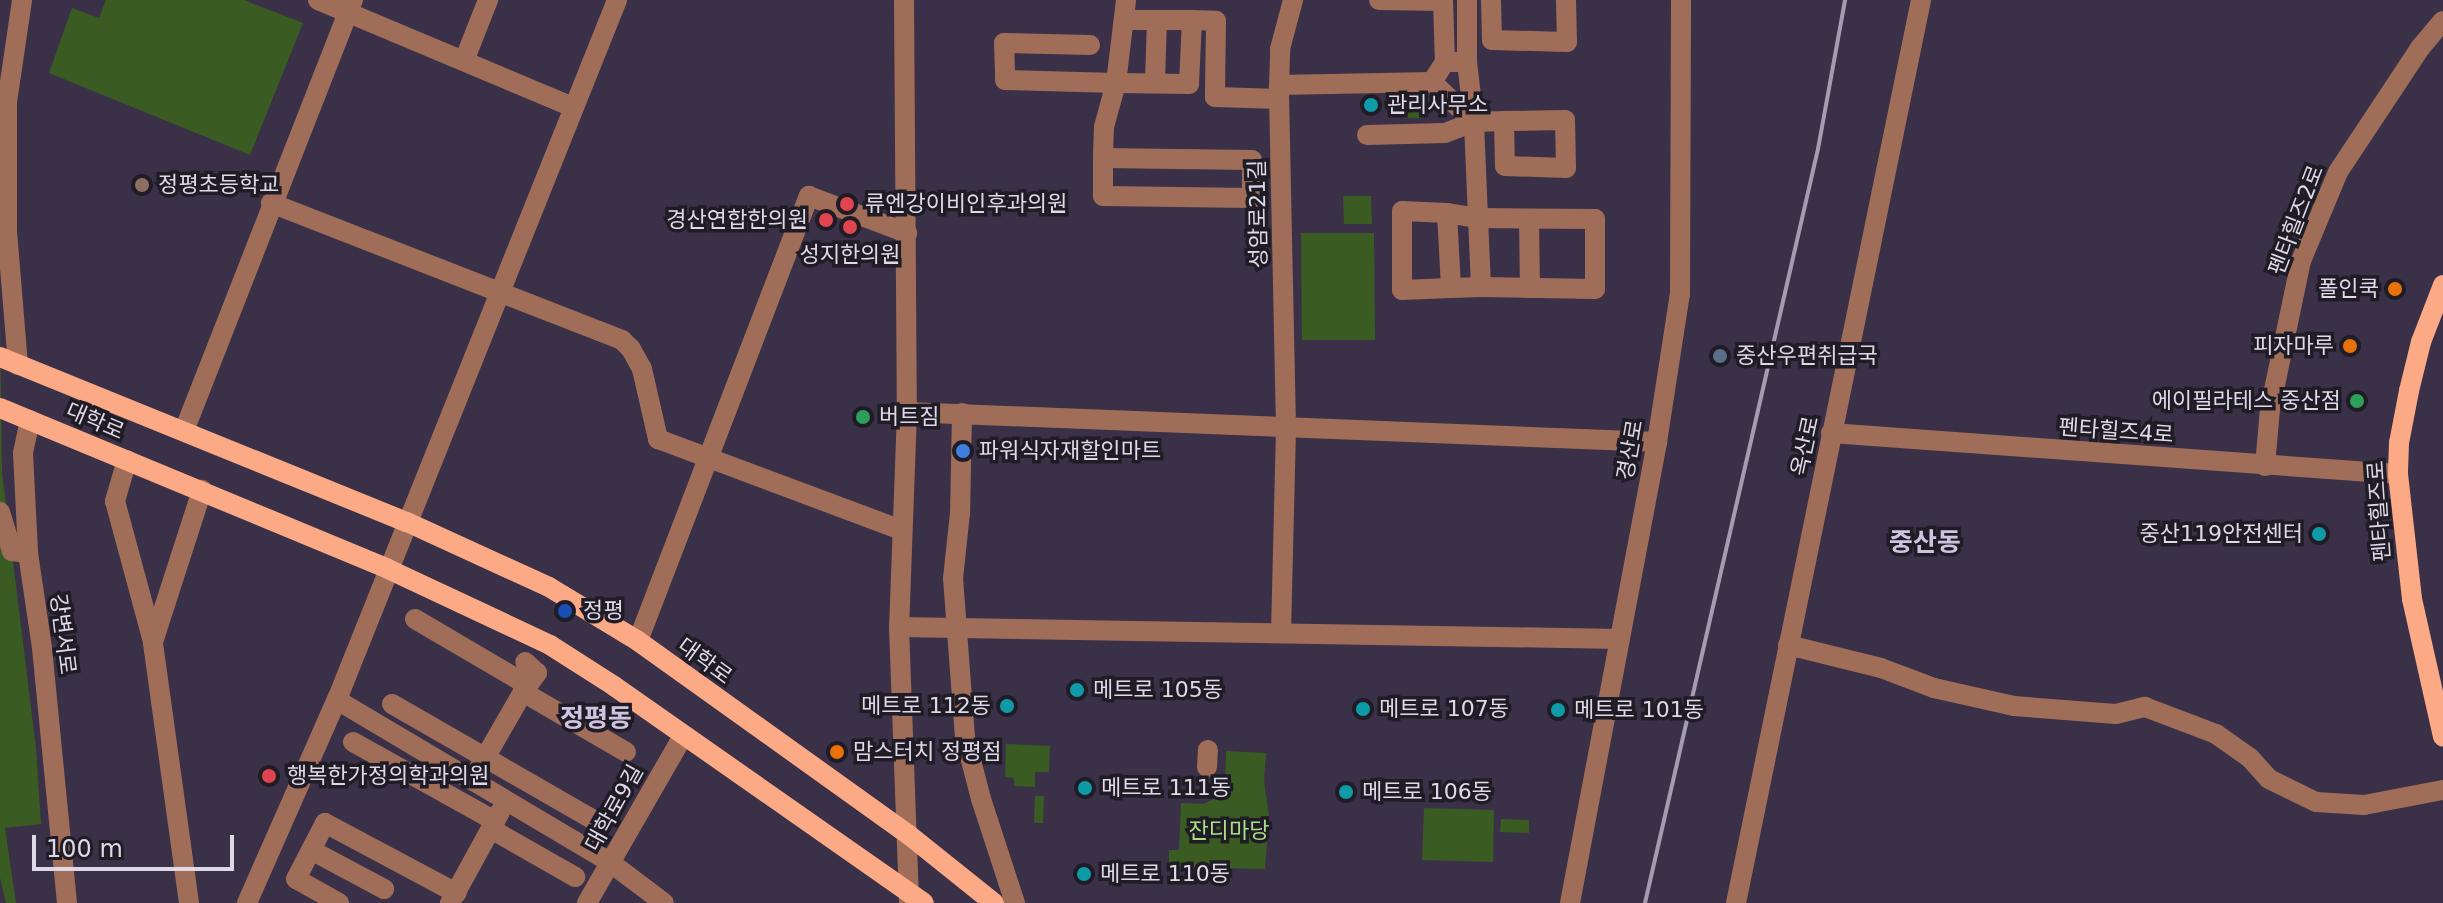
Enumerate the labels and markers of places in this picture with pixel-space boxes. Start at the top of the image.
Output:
place label: 관리사무소 [1387,92,1488,118]
marker: 관리사무소 [1362,96,1380,114]
place label: 정평초등학교 [158,172,279,198]
marker: 정평초등학교 [133,176,151,194]
place label: 류엔강이비인후과의원 [865,191,1067,217]
marker: 류엔강이비인후과의원 [836,193,858,215]
place label: 경산연합한의원 [666,207,808,233]
marker: 경산연합한의원 [815,209,837,231]
marker: 성지한의원 [839,216,861,238]
place label: 성지한의원 [799,242,901,268]
place label: 폴인쿡 [2318,276,2379,302]
marker: 폴인쿡 [2386,280,2404,298]
place label: 피자마루 [2253,333,2334,359]
marker: 피자마루 [2341,337,2359,355]
place label: 중산우편취급국 [1736,343,1878,369]
marker: 중산우편취급국 [1711,347,1729,365]
place label: 에이필라테스 중산점 [2152,388,2341,414]
marker: 에이필라테스 중산점 [2348,392,2366,410]
place label: 버트짐 [879,404,940,430]
marker: 버트짐 [854,408,872,426]
place label: 파워식자재할인마트 [979,438,1161,464]
marker: 파워식자재할인마트 [954,442,972,460]
place label: 중산119안전센터 [2140,521,2303,547]
marker: 중산119안전센터 [2310,525,2328,543]
place label: 정평 [583,598,623,624]
marker: 정평 [554,600,576,622]
place label: 메트로 105동 [1093,677,1223,703]
marker: 메트로 105동 [1068,681,1086,699]
place label: 메트로 112동 [861,693,991,719]
place label: 메트로 107동 [1379,696,1509,722]
marker: 메트로 112동 [998,697,1016,715]
place label: 메트로 101동 [1574,697,1704,723]
marker: 메트로 107동 [1354,700,1372,718]
marker: 메트로 101동 [1549,701,1567,719]
place label: 맘스터치 정평점 [853,739,1002,765]
marker: 맘스터치 정평점 [828,743,846,761]
place label: 행복한가정의학과의원 [287,763,489,789]
marker: 행복한가정의학과의원 [258,765,280,787]
place label: 메트로 111동 [1101,775,1231,801]
marker: 메트로 111동 [1076,779,1094,797]
place label: 메트로 106동 [1362,779,1492,805]
marker: 메트로 106동 [1337,783,1355,801]
place label: 메트로 110동 [1100,861,1230,887]
marker: 메트로 110동 [1075,865,1093,883]

